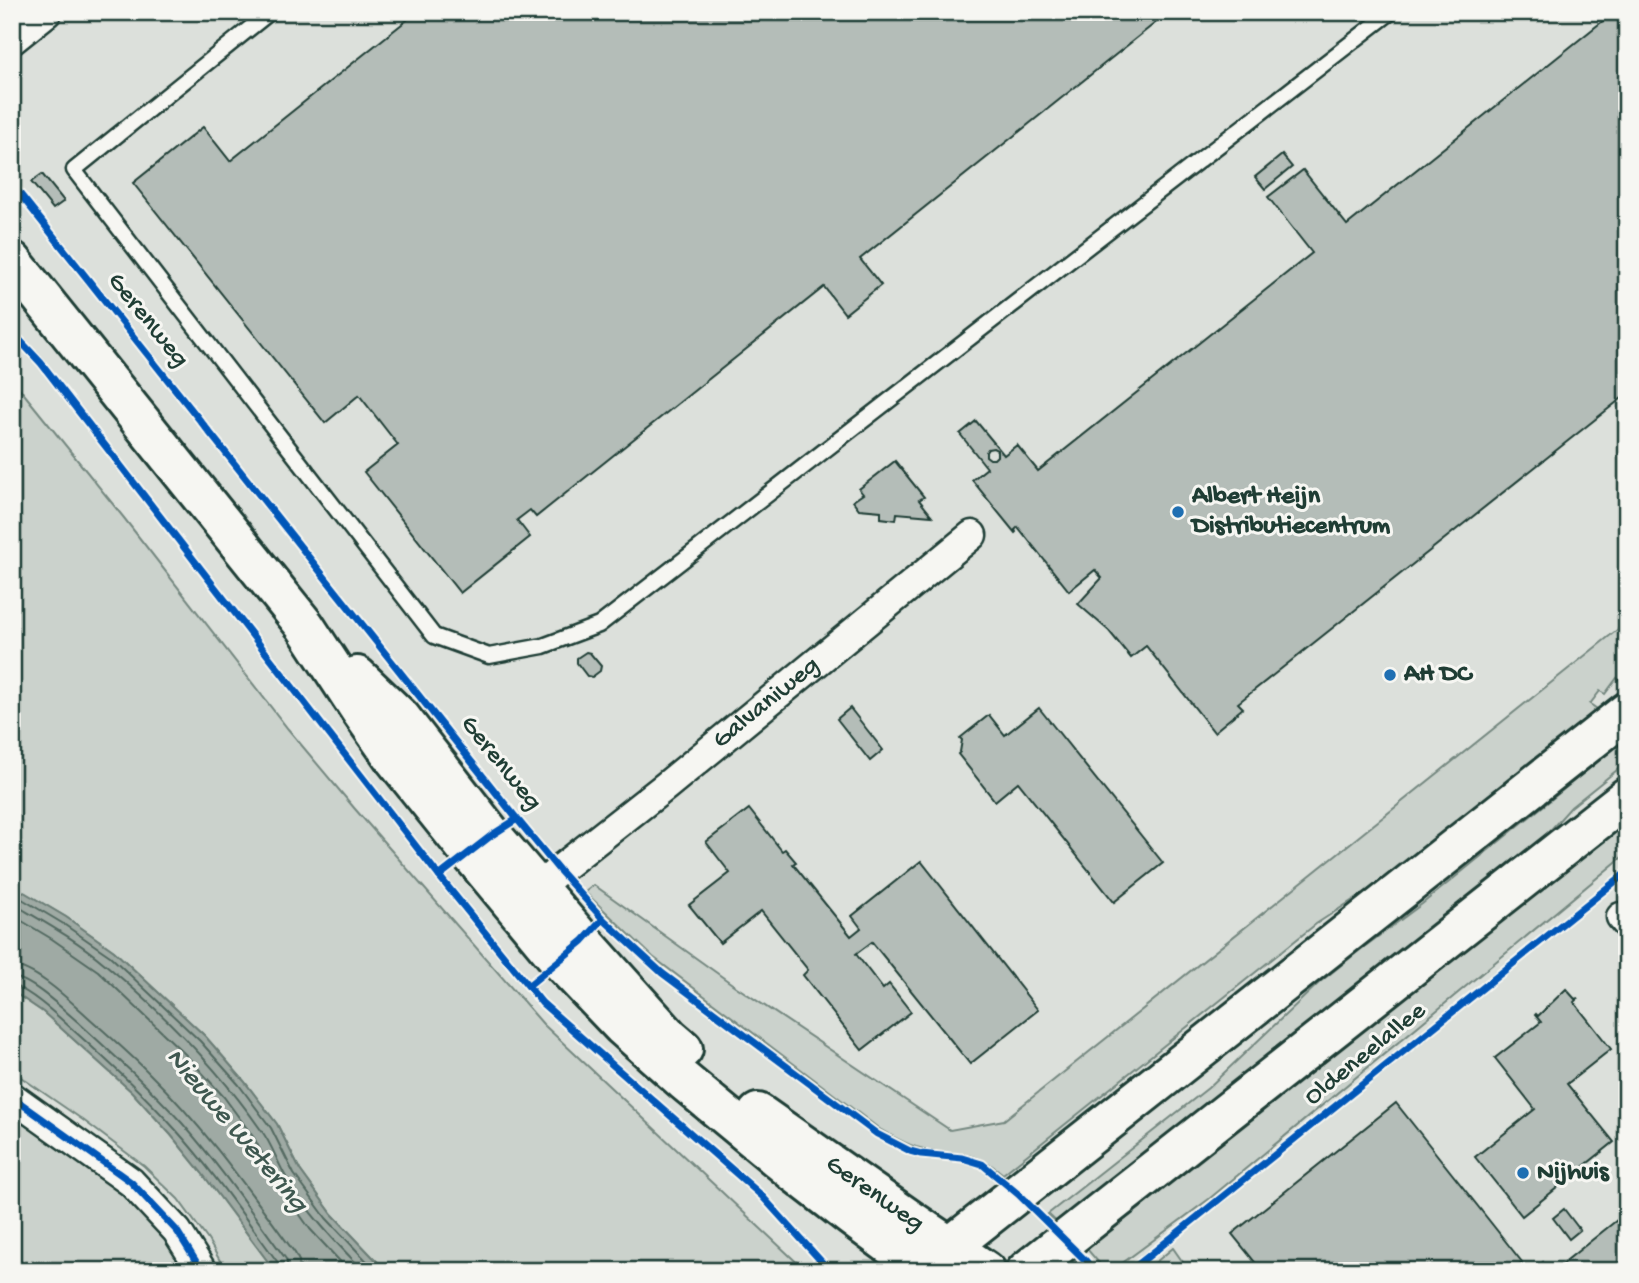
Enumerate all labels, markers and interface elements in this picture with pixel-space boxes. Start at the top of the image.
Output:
street label: Gerenweg [99,267,195,375]
place label: Albert Heijn Distributiecentrum [1190,482,1391,543]
marker: Albert Heijn Distributiecentrum [1170,504,1186,520]
street label: Galvaniweg [707,651,826,756]
place label: AH DC [1403,660,1474,691]
marker: AH DC [1382,667,1398,683]
street label: Gerenweg [452,710,548,818]
street label: Oldeneelallee [1299,996,1434,1114]
water label: Nieuwe Wetering [158,1042,316,1221]
street label: Gerenweg [819,1149,929,1240]
place label: Nijhuis [1537,1158,1610,1189]
marker: Nijhuis [1515,1165,1531,1181]

